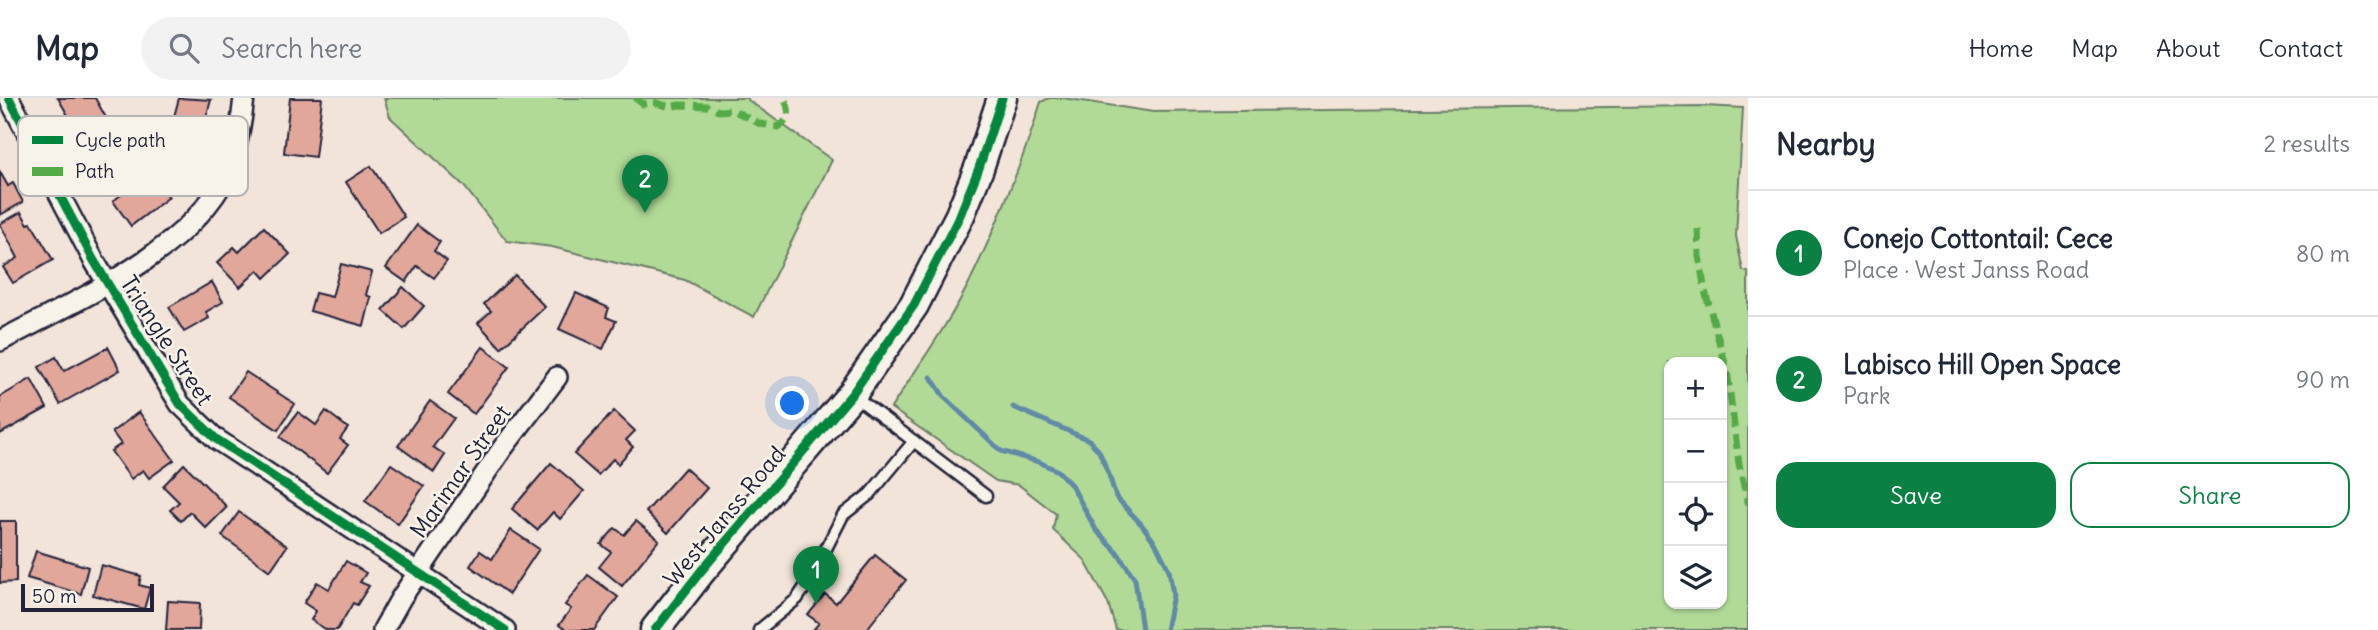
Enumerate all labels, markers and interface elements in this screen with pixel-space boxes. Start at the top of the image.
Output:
search box [141,17,631,80]
text: Map [35,27,99,69]
icon: search [165,29,203,67]
text: Search here [221,32,362,65]
text: Home [1969,33,2033,63]
text: Map [2071,33,2118,63]
text: About [2156,33,2220,63]
text: Contact [2258,33,2343,63]
legend [18,116,248,196]
text: Nearby [1776,125,1876,163]
text: Cycle path [75,128,166,152]
text: 2 results [2264,129,2350,158]
pin: 2 [622,155,668,213]
text: Path [75,159,114,183]
text: Conejo Cottontail: Cece [1843,222,2113,255]
text: 1 [1794,239,1804,268]
text: 80 m [2296,239,2350,268]
text: Place · West Janss Road [1843,255,2089,284]
street label: Triangle Street [114,270,220,410]
text: Labisco Hill Open Space [1843,348,2121,381]
map controls [1664,357,1727,609]
button: + [1664,357,1727,420]
text: 2 [1793,365,1805,394]
text: 90 m [2296,365,2350,394]
text: Park [1843,381,1891,410]
your location [775,386,809,420]
street label: Marimar Street [403,399,517,543]
button: − [1664,420,1727,483]
street label: West Janss Road [657,440,791,592]
button: Save [1776,462,2056,528]
button: Share [2070,462,2350,528]
button: locate [1664,483,1727,546]
pin: 1 [793,546,839,604]
button: layers [1664,546,1727,609]
scale bar [21,581,154,613]
text: 50 m [32,584,77,608]

